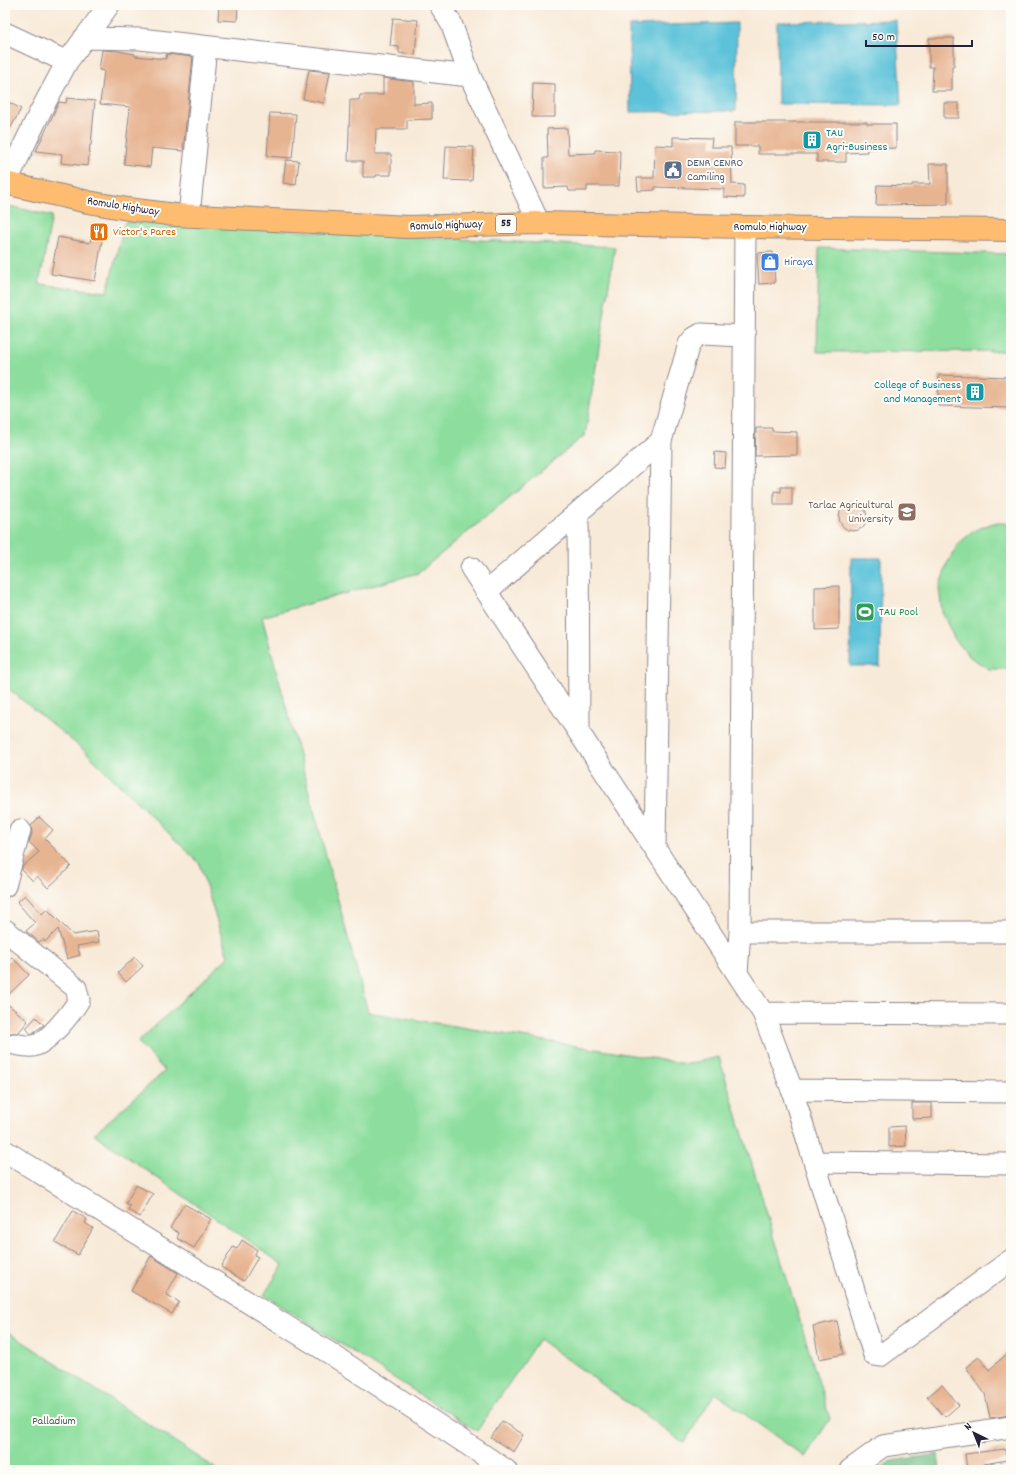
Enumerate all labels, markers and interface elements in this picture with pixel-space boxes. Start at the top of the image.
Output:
scale bar [866,22,972,48]
text: 50 m [872,29,895,46]
place label: TAU Agri-Business [826,125,888,156]
building icon: TAU Agri-Business [801,129,823,151]
place label: DENR CENRO Camiling [687,155,743,186]
public building icon: DENR CENRO Camiling [662,159,684,181]
street label: Romulo Highway [86,193,161,221]
road number: 55 [496,215,516,233]
street label: Romulo Highway [409,216,484,236]
street label: Romulo Highway [734,219,808,236]
restaurant icon: Victor's Pares [88,221,110,243]
place label: Victor's Pares [113,224,176,241]
shop icon: Hiraya [759,251,781,273]
place label: Hiraya [784,254,813,271]
place label: College of Business and Management [874,377,962,408]
building icon: College of Business and Management [964,381,986,403]
place label: Tarlac Agricultural University [808,497,894,528]
school or university icon: Tarlac Agricultural University [896,501,918,523]
sports icon: TAU Pool [854,601,876,623]
place label: TAU Pool [879,604,918,621]
park label: Palladium [32,1413,76,1430]
north arrow [954,1413,994,1453]
text: N [961,1419,976,1435]

